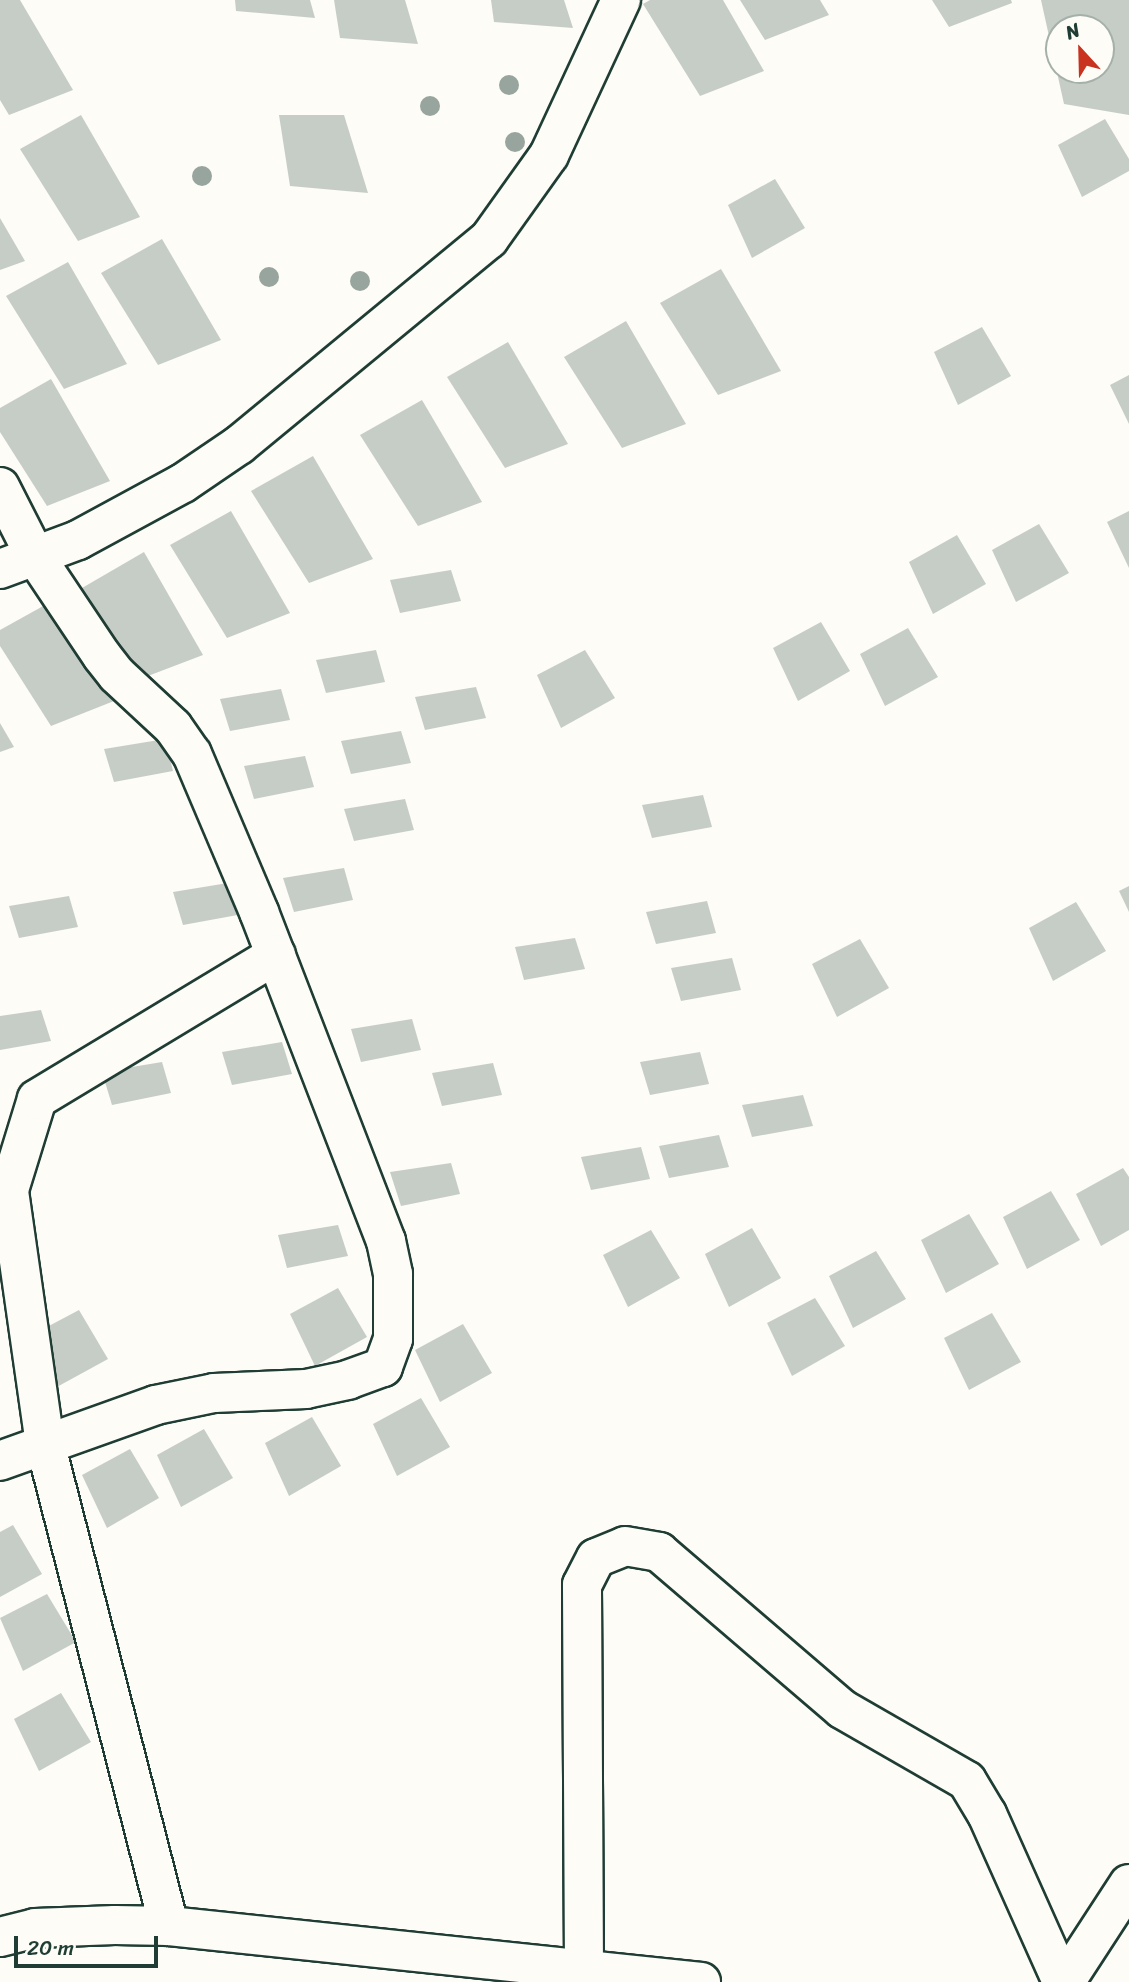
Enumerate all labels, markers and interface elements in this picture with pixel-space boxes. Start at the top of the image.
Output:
text: N [1060,13,1085,49]
north arrow [1045,14,1115,84]
scale bar [18,1923,161,1967]
text: 20 m [27,1929,74,1967]

